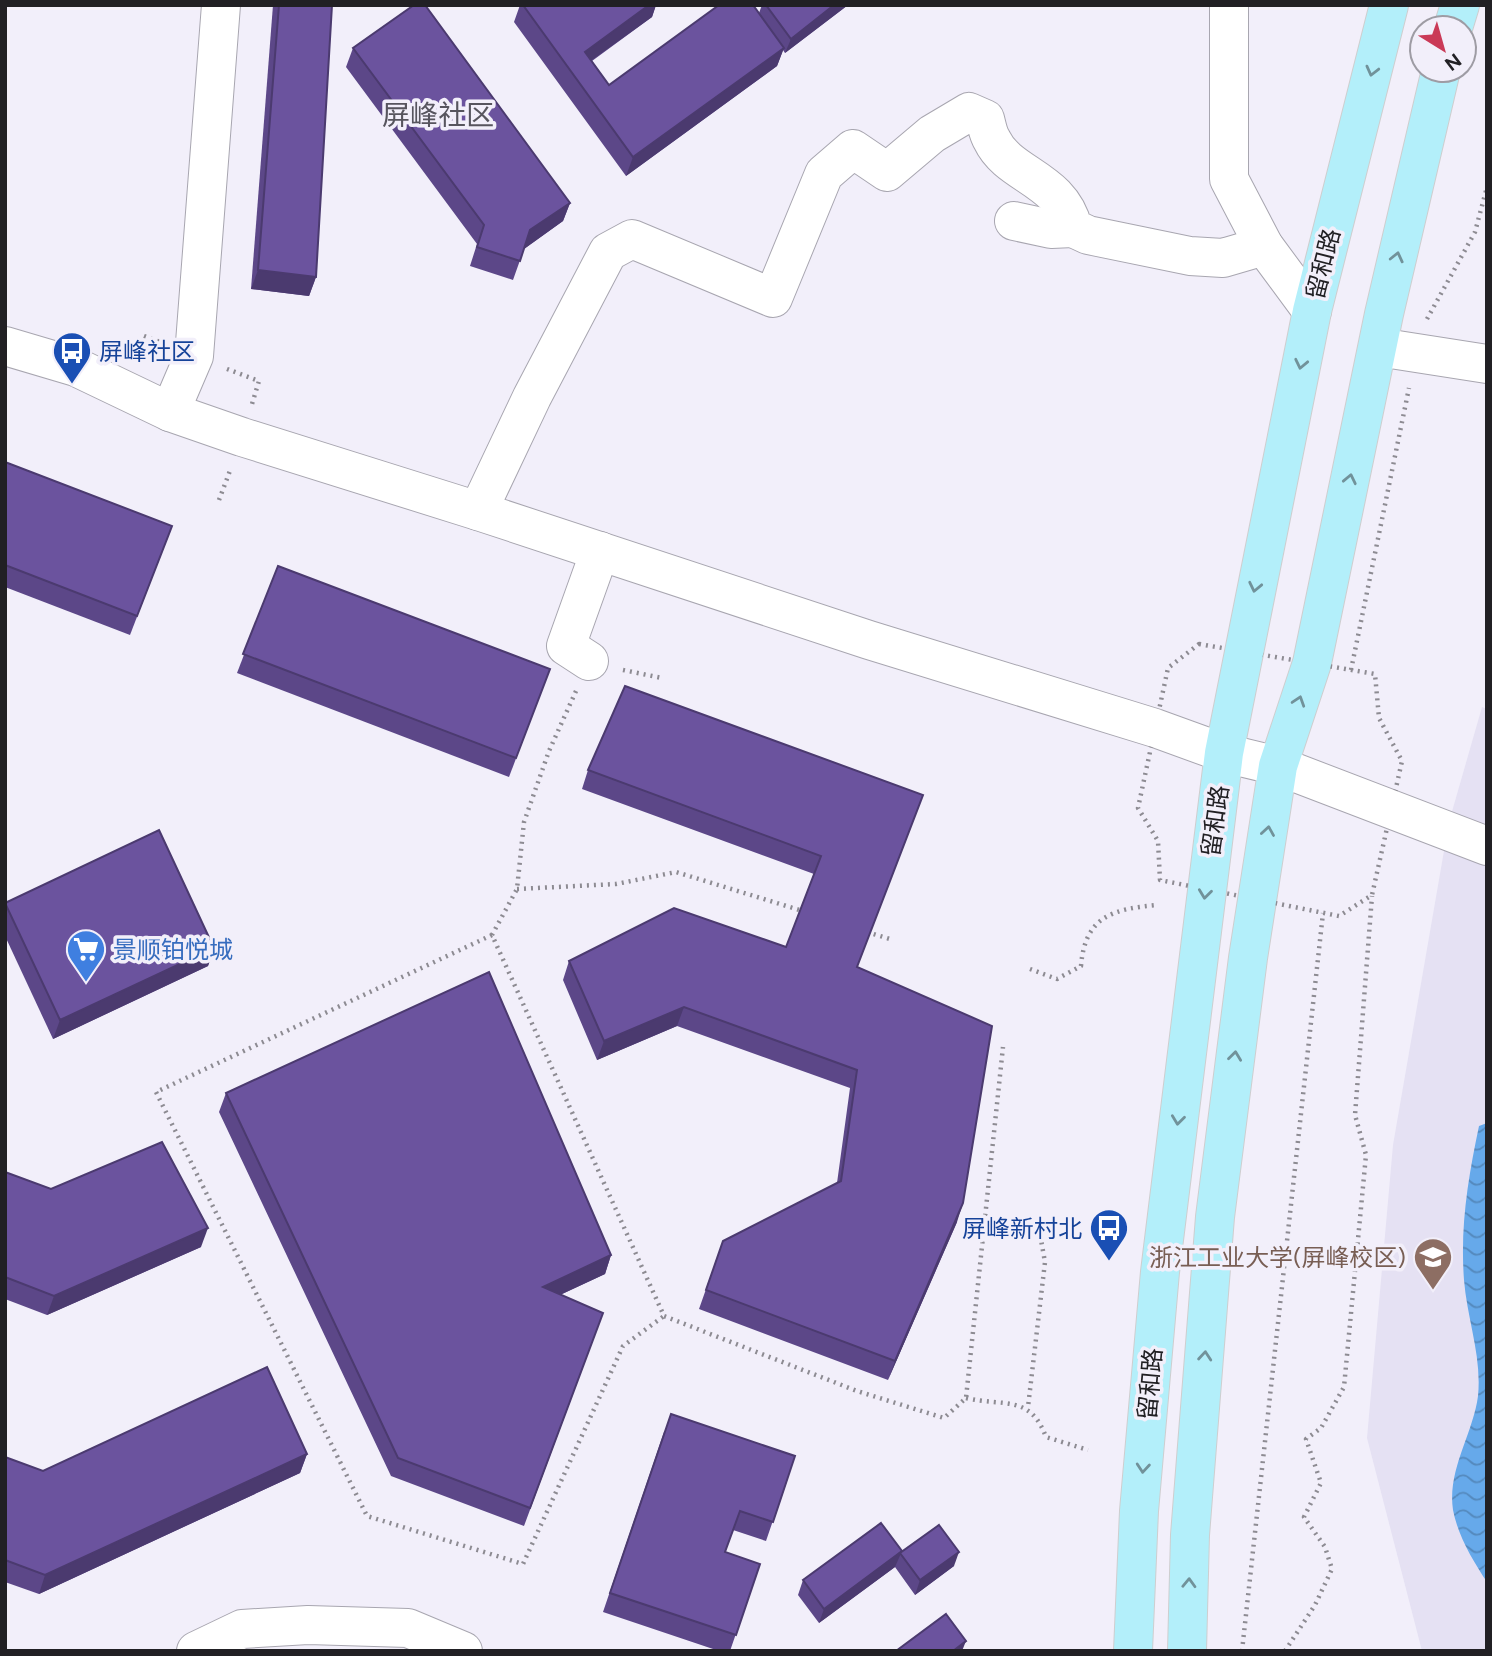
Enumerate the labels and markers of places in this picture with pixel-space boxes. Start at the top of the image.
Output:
bus stop icon: 屏峰社区 [51,330,93,385]
place label: 屏峰社区 [99,337,195,366]
supermarket icon: 景顺铂悦城 [65,928,107,983]
place label: 景顺铂悦城 [113,935,233,964]
bus stop icon: 屏峰新村北 [1088,1207,1130,1262]
place label: 屏峰新村北 [962,1214,1082,1243]
school or university icon: 浙江工业大学(屏峰校区) [1412,1236,1454,1291]
place label: 浙江工业大学(屏峰校区) [1149,1243,1406,1272]

